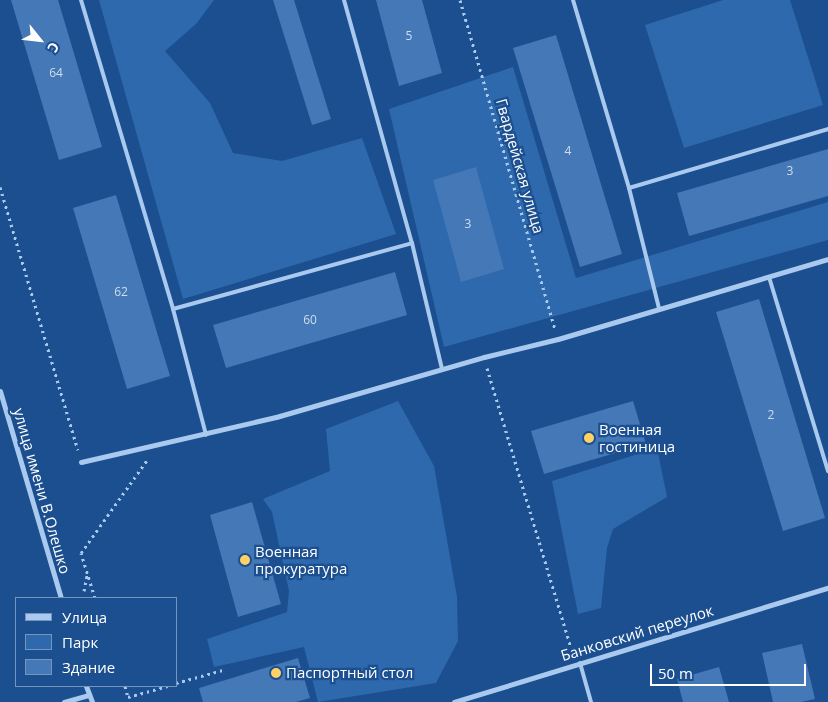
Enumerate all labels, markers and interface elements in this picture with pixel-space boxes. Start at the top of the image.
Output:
north arrow [15,15,65,65]
house number: 5 [406,29,412,43]
text: С [43,39,64,56]
house number: 64 [49,66,63,80]
street label: Гвардейская улица [492,97,548,235]
house number: 4 [565,144,571,158]
house number: 3 [787,164,793,178]
house number: 3 [465,217,471,231]
house number: 62 [114,285,128,299]
house number: 60 [303,313,317,327]
street label: улица имени В.Олешко [10,406,74,576]
house number: 2 [768,408,774,422]
place label: Военная гостиница [599,420,675,455]
marker: Военная гостиница [583,432,595,444]
place label: Военная прокуратура [255,542,347,577]
marker: Военная прокуратура [239,554,251,566]
legend [15,597,178,687]
street label: Банковский переулок [559,601,715,665]
text: Улица [62,607,107,627]
text: Парк [62,632,98,652]
scale bar [653,654,809,686]
text: Здание [62,657,115,677]
text: 50 m [658,663,693,683]
place label: Паспортный стол [286,664,413,682]
marker: Паспортный стол [270,667,282,679]

